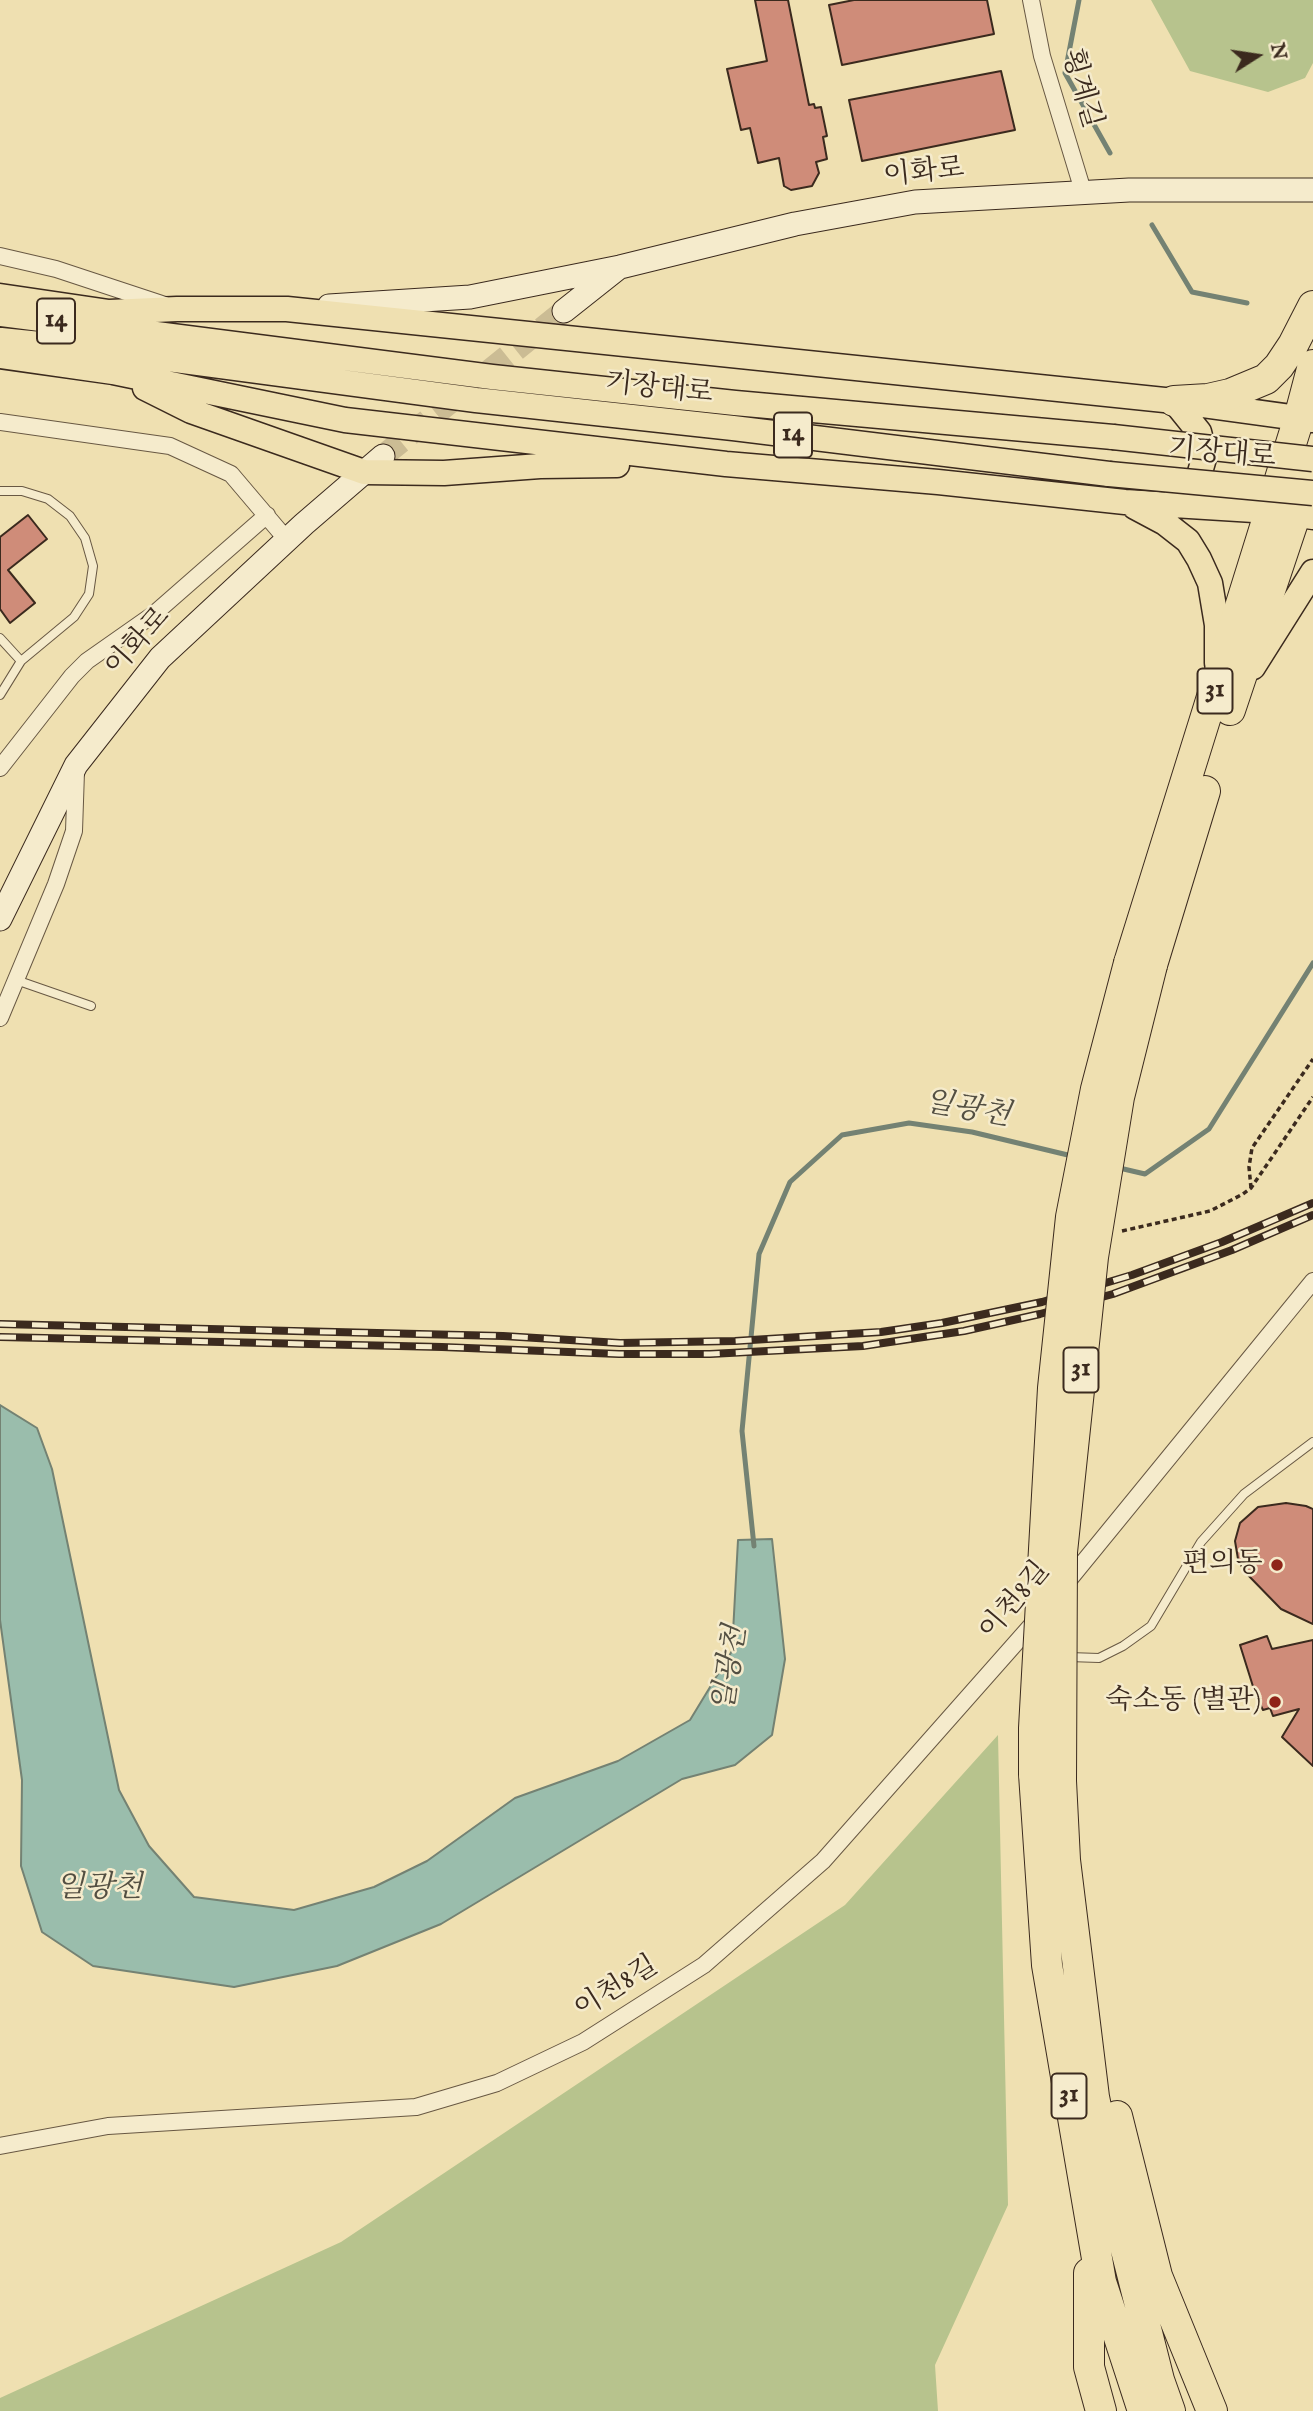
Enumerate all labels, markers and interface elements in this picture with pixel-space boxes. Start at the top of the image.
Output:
north arrow [1222,21,1292,91]
text: N [1264,41,1291,62]
street label: 횡계길 [1053,45,1107,133]
street label: 이화로 [882,153,966,195]
road number: 14 [37,298,75,344]
street label: 기장대로 [603,368,715,412]
road number: 14 [774,412,812,458]
street label: 기장대로 [1167,434,1277,476]
street label: 이화로 [99,602,179,684]
road number: 31 [1198,668,1232,713]
water label: 일광천 [921,1086,1013,1136]
road number: 31 [1064,1348,1098,1392]
place label: 편의동 [1182,1548,1263,1582]
street label: 이천8길 [974,1556,1058,1648]
marker: 편의동 [1269,1557,1285,1573]
water label: 일광천 [707,1623,757,1715]
place label: 숙소동 (별관) [1105,1685,1261,1719]
marker: 숙소동 (별관) [1267,1694,1283,1710]
water label: 일광천 [56,1872,142,1908]
street label: 이천8길 [569,1950,665,2028]
road number: 31 [1052,2074,1086,2118]

